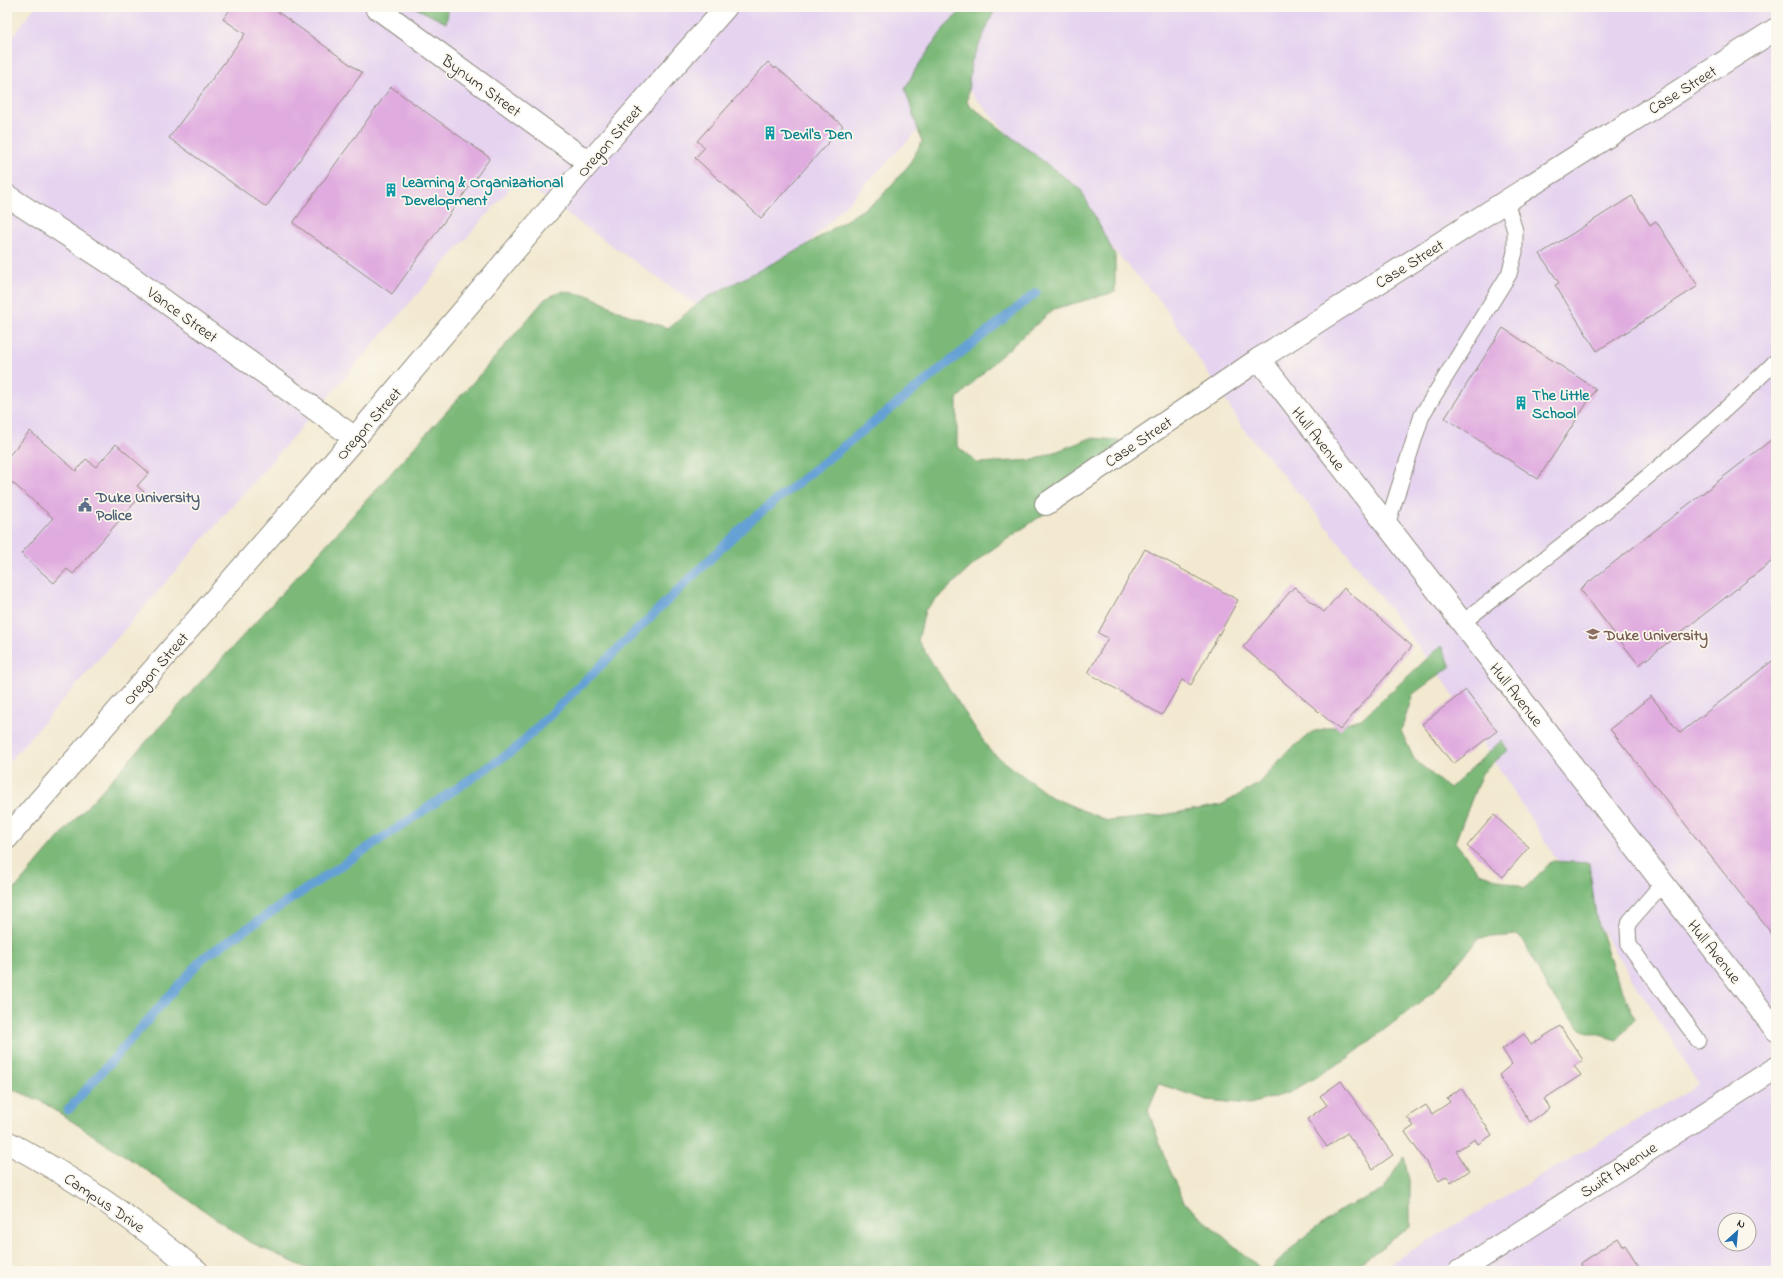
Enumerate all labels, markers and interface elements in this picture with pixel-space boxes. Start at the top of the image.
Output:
street label: Bynum Street [435,49,526,124]
street label: Case Street [1644,60,1723,121]
street label: Oregon Street [572,99,650,183]
place label: Devil's Den [780,123,852,147]
building icon: Devil's Den [762,125,778,141]
place label: Learning & Organizational Development [401,171,563,213]
building icon: Learning & Organizational Development [383,182,399,198]
street label: Case Street [1371,234,1450,295]
street label: Vance Street [141,281,223,350]
street label: Oregon Street [331,382,409,466]
place label: The Little School [1532,384,1590,426]
building icon: The Little School [1513,395,1529,411]
street label: Hull Avenue [1285,402,1351,477]
street label: Case Street [1100,411,1178,474]
place label: Duke University Police [95,486,200,528]
public building icon: Duke University Police [77,497,93,513]
place label: Duke University [1603,624,1708,649]
school or university icon: Duke University [1585,626,1601,642]
street label: Oregon Street [118,627,196,711]
street label: Hull Avenue [1483,658,1549,733]
street label: Hull Avenue [1681,915,1747,990]
street label: Swift Avenue [1576,1136,1663,1205]
street label: Campus Drive [59,1168,150,1240]
north arrow [1717,1212,1757,1252]
text: N [1734,1215,1748,1233]

